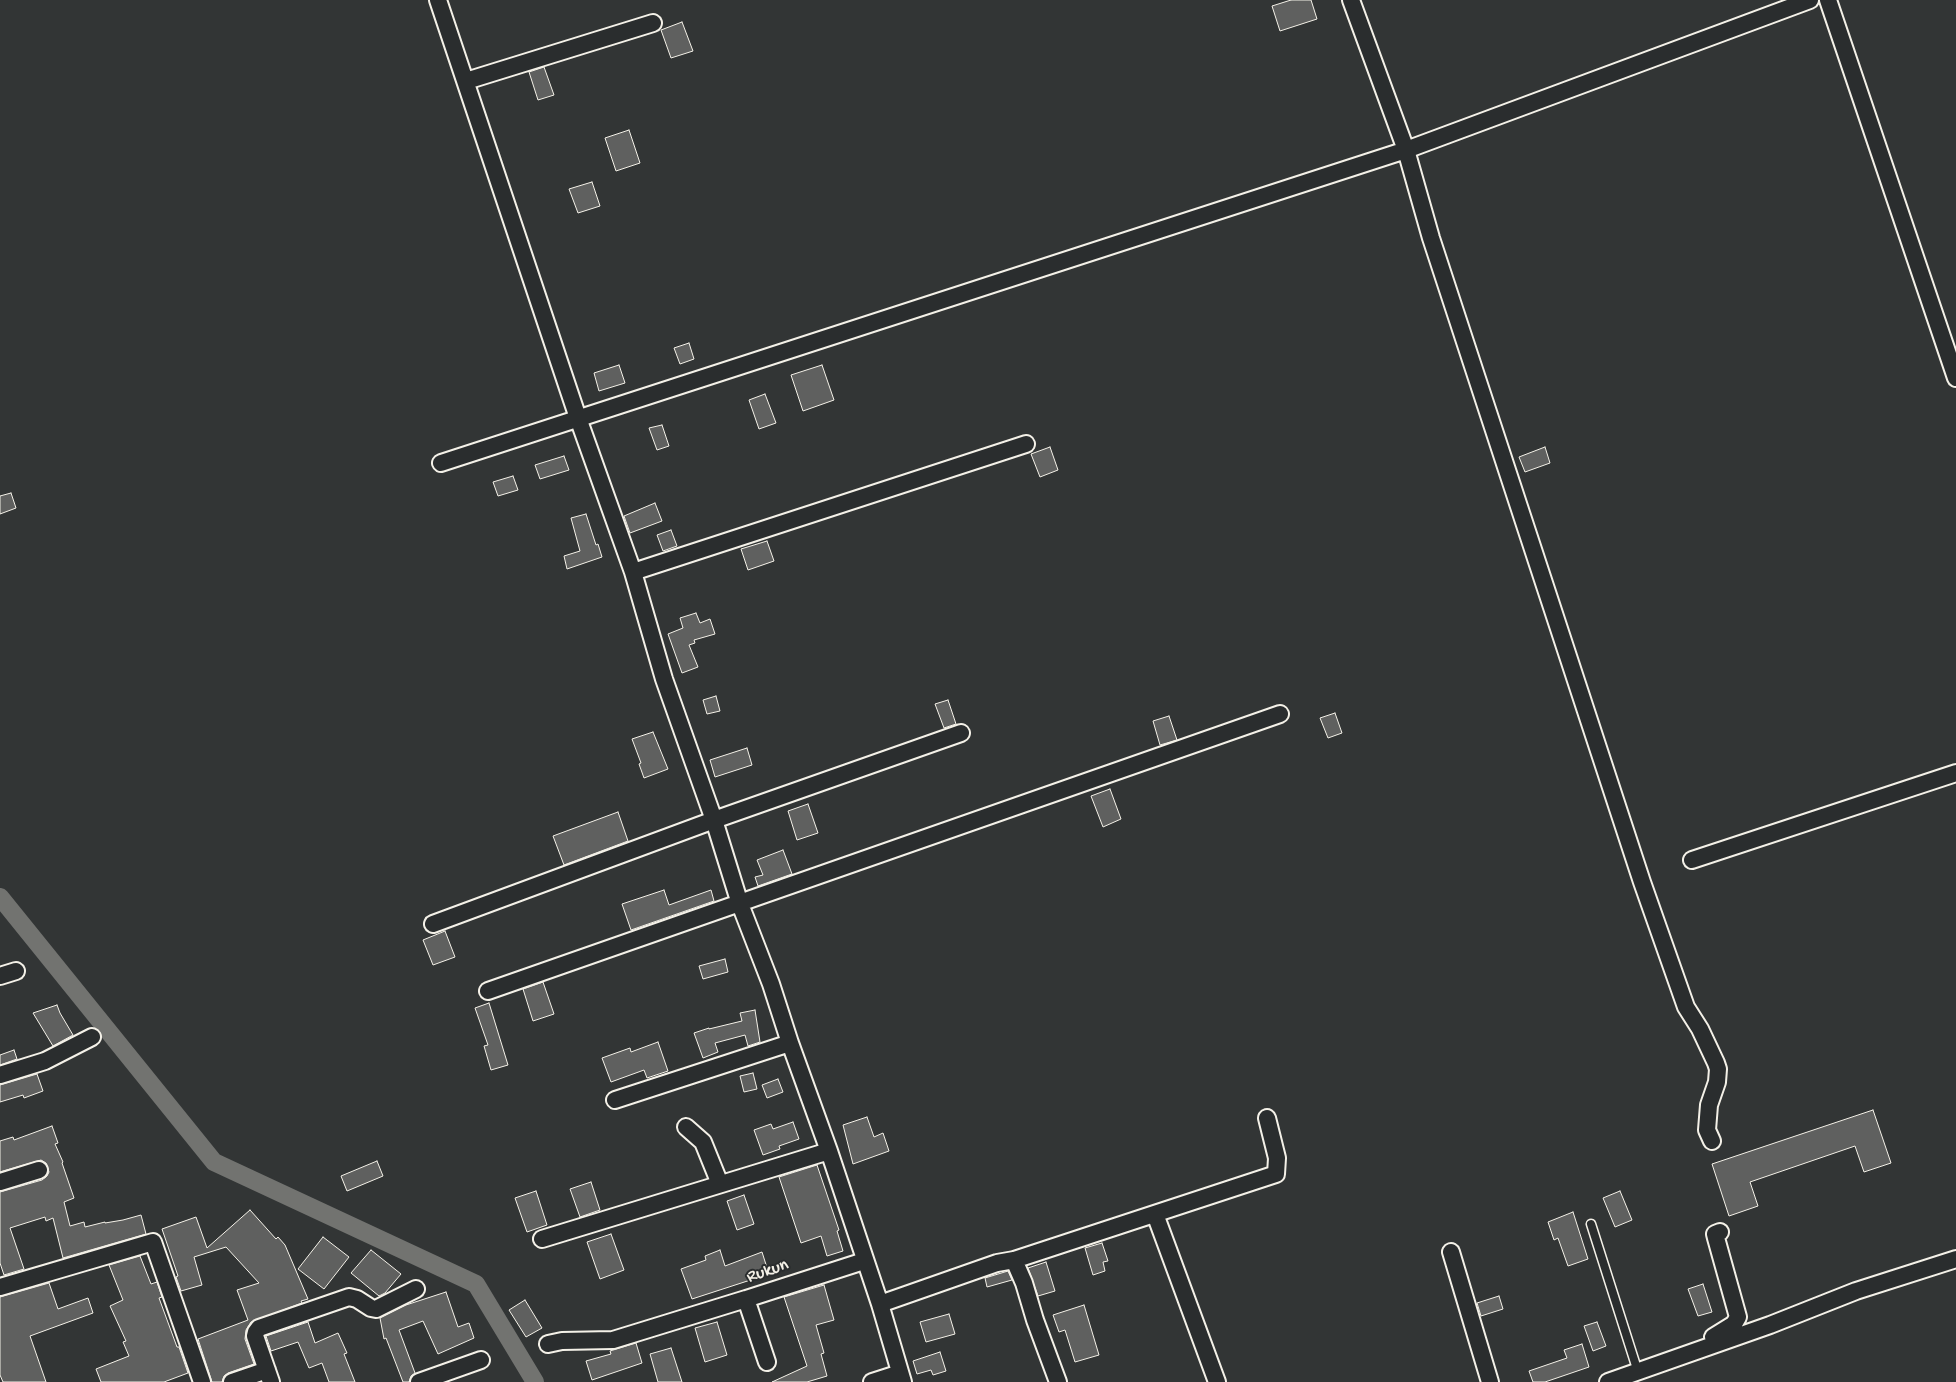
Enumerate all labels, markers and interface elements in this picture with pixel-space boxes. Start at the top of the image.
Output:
street label: Rukun [744,1255,792,1289]

